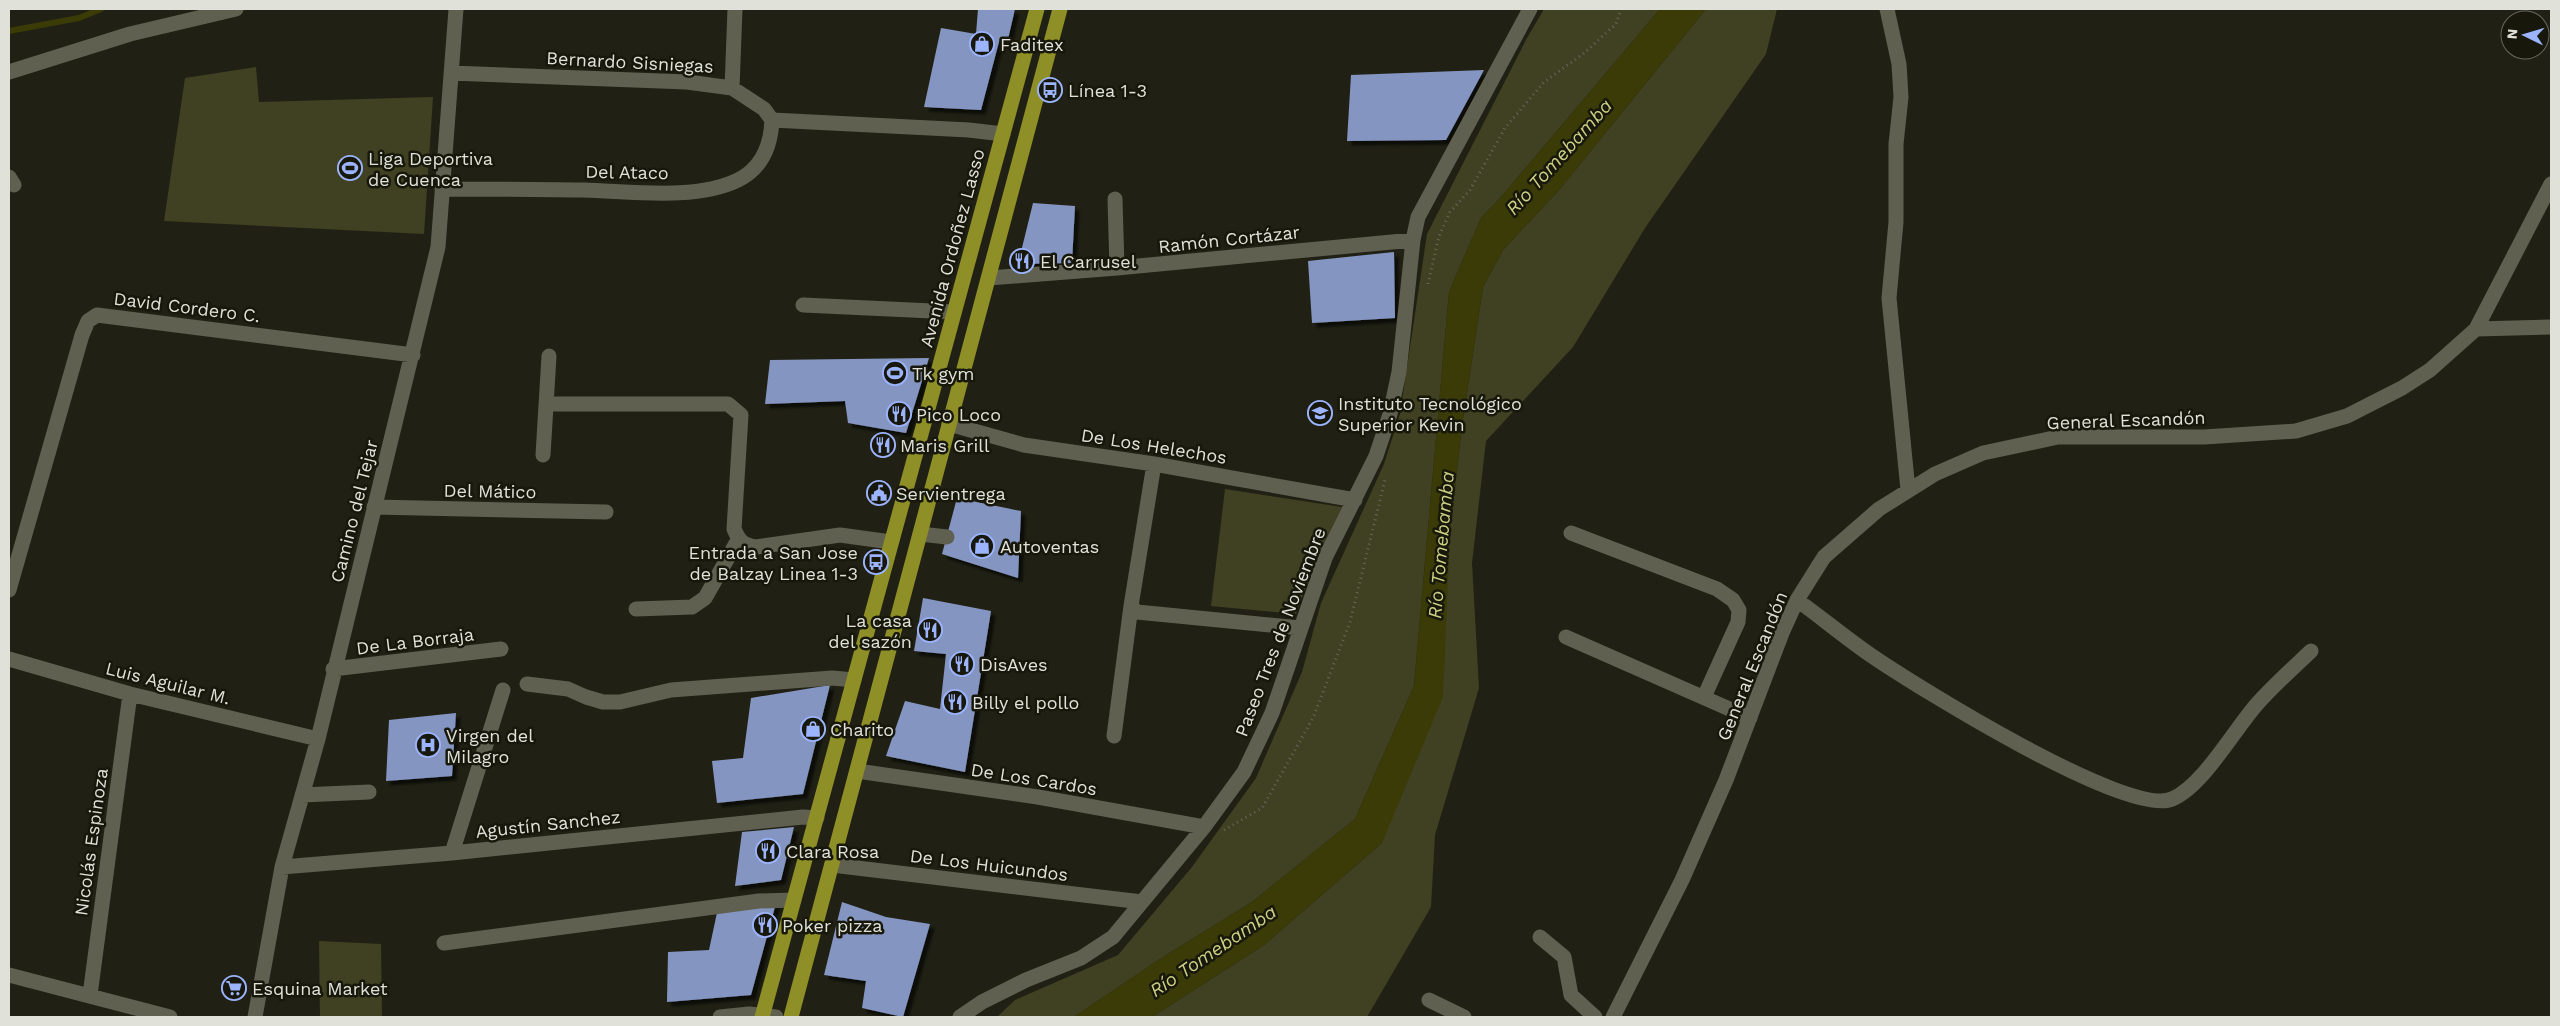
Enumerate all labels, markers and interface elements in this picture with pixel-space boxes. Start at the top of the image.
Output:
north arrow [2500,10,2550,60]
text: N [2504,28,2520,40]
shop icon: Faditex [969,31,995,57]
place label: Faditex [1000,34,1064,55]
street label: Bernardo Sisniegas [546,47,714,77]
bus stop icon: Línea 1-3 [1037,77,1063,103]
place label: Línea 1-3 [1068,80,1147,101]
water label: Río Tomebamba [1501,94,1617,220]
street label: Avenida Ordoñez Lasso [915,146,989,350]
place label: Liga Deportiva de Cuenca [368,148,493,190]
sports icon: Liga Deportiva de Cuenca [337,155,363,181]
street label: Del Ataco [585,161,669,183]
street label: Ramón Cortázar [1157,221,1301,257]
restaurant icon: El Carrusel [1009,248,1035,274]
place label: El Carrusel [1040,251,1137,272]
street label: David Cordero C. [113,288,261,326]
sports icon: Tk gym [882,360,908,386]
place label: Tk gym [912,363,974,384]
place label: Instituto Tecnológico Superior Kevin [1338,393,1522,435]
school or university icon: Instituto Tecnológico Superior Kevin [1307,400,1333,426]
restaurant icon: Pico Loco [886,401,912,427]
place label: Pico Loco [916,404,1001,425]
street label: General Escandón [2046,407,2206,433]
street label: De Los Helechos [1080,424,1228,468]
restaurant icon: Maris Grill [870,432,896,458]
place label: Maris Grill [900,435,990,456]
street label: Camino del Tejar [326,437,382,585]
water label: Río Tomebamba [1423,470,1459,620]
street label: Del Mático [443,480,537,502]
public building icon: Servientrega [866,480,892,506]
place label: Servientrega [896,483,1006,504]
street label: Paseo Tres de Noviembre [1230,524,1330,740]
shop icon: Autoventas [969,533,995,559]
place label: Autoventas [1000,536,1099,557]
place label: Entrada a San Jose de Balzay Linea 1-3 [688,542,858,584]
bus stop icon: Entrada a San Jose de Balzay Linea 1-3 [863,549,889,575]
street label: General Escandón [1713,588,1791,744]
place label: La casa del sazón [828,610,912,652]
restaurant icon: La casa del sazón [917,617,943,643]
street label: De La Borraja [355,623,475,659]
restaurant icon: DisAves [949,651,975,677]
place label: DisAves [980,654,1048,675]
street label: Luis Aguilar M. [104,657,232,709]
restaurant icon: Billy el pollo [942,689,968,715]
place label: Billy el pollo [972,692,1079,713]
shop icon: Charito [800,716,826,742]
place label: Charito [830,719,894,740]
place label: Virgen del Milagro [446,725,534,767]
hospital icon: Virgen del Milagro [415,732,441,758]
street label: De Los Cardos [969,759,1099,799]
street label: Nicolás Espinoza [70,767,112,917]
street label: Agustín Sanchez [475,806,621,842]
restaurant icon: Clara Rosa [755,838,781,864]
place label: Clara Rosa [786,841,879,862]
street label: De Los Huicundos [909,845,1069,885]
water label: Río Tomebamba [1145,900,1281,1002]
restaurant icon: Poker pizza [752,912,778,938]
place label: Poker pizza [782,915,882,936]
supermarket icon: Esquina Market [221,975,247,1001]
place label: Esquina Market [252,978,388,999]

